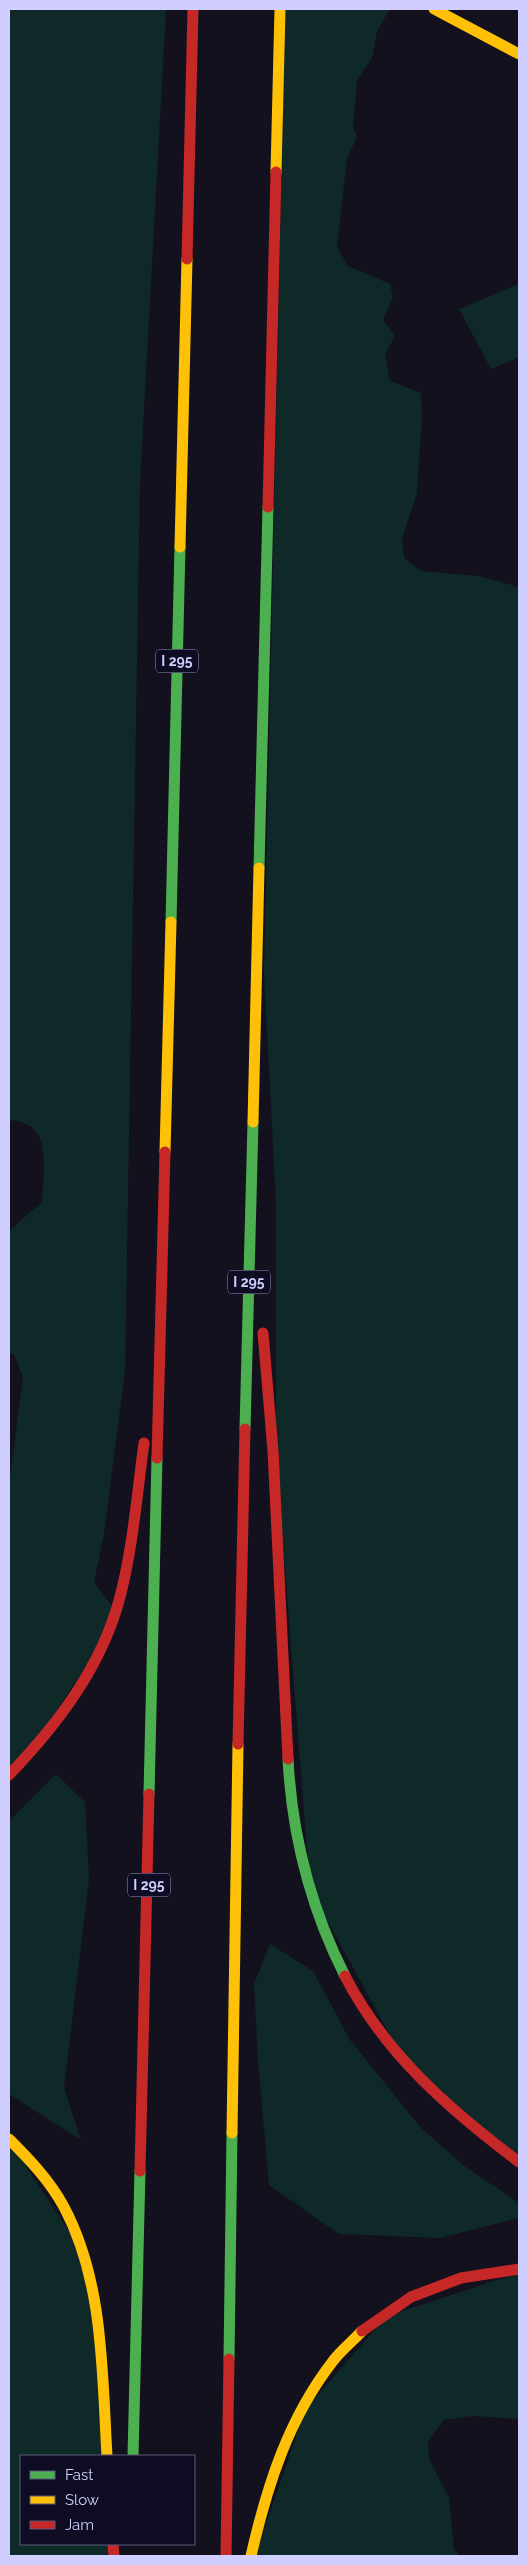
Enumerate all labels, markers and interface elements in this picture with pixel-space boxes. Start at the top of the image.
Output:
road number: I 295 [156,649,198,672]
road number: I 295 [228,1270,270,1294]
road number: I 295 [128,1874,170,1896]
legend [20,2455,195,2545]
text: Fast [65,2466,93,2484]
text: Slow [65,2491,99,2509]
text: Jam [65,2516,94,2534]

